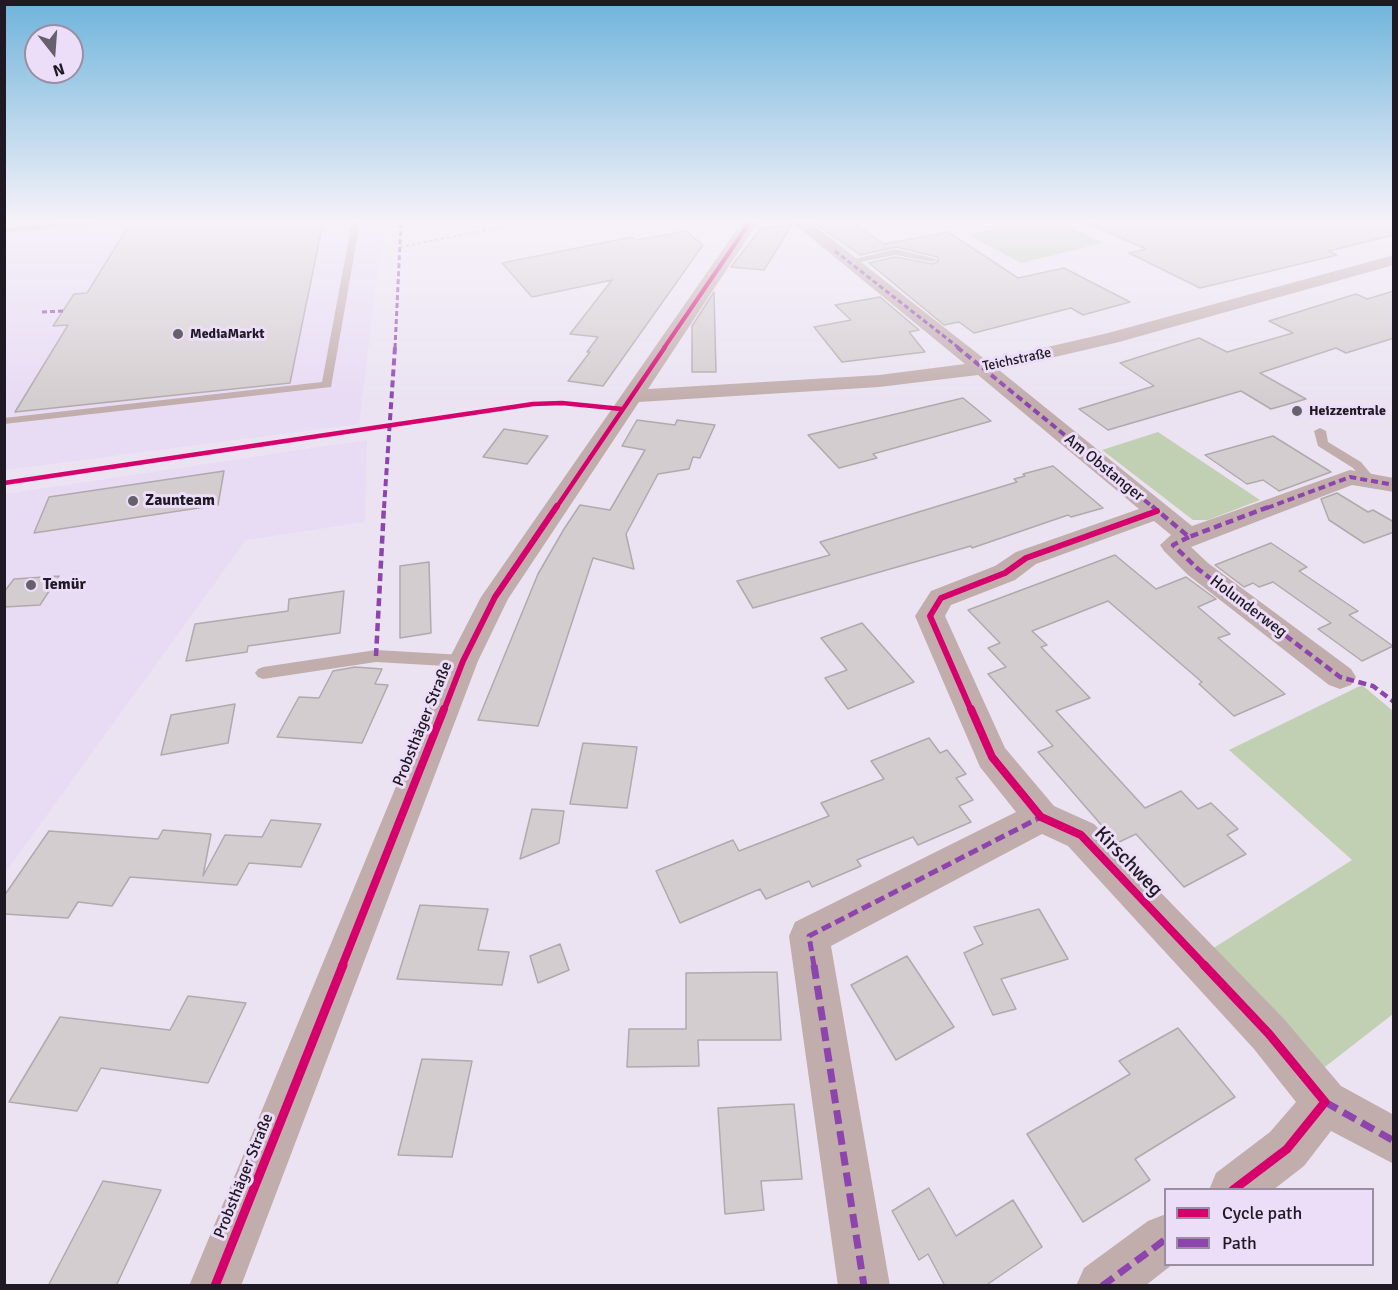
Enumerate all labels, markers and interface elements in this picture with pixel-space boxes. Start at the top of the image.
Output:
north arrow [24,24,84,84]
text: N [50,58,67,80]
place label: MediaMarkt [190,326,264,342]
marker: MediaMarkt [171,327,185,341]
street label: Teichstraße [981,345,1053,375]
place label: Heizzentrale [1309,403,1386,419]
marker: Heizzentrale [1290,404,1304,418]
street label: Am Obstanger [1060,430,1148,506]
place label: Zaunteam [145,491,215,511]
marker: Zaunteam [126,494,140,508]
street label: Holunderweg [1206,572,1290,642]
place label: Temür [43,575,86,595]
marker: Temür [24,578,38,592]
street label: Probsthäger Straße [389,659,457,789]
street label: Kirschweg [1089,822,1167,902]
street label: Probsthäger Straße [210,1111,278,1241]
legend [1164,1188,1374,1266]
text: Cycle path [1222,1202,1302,1224]
text: Path [1222,1232,1257,1254]

